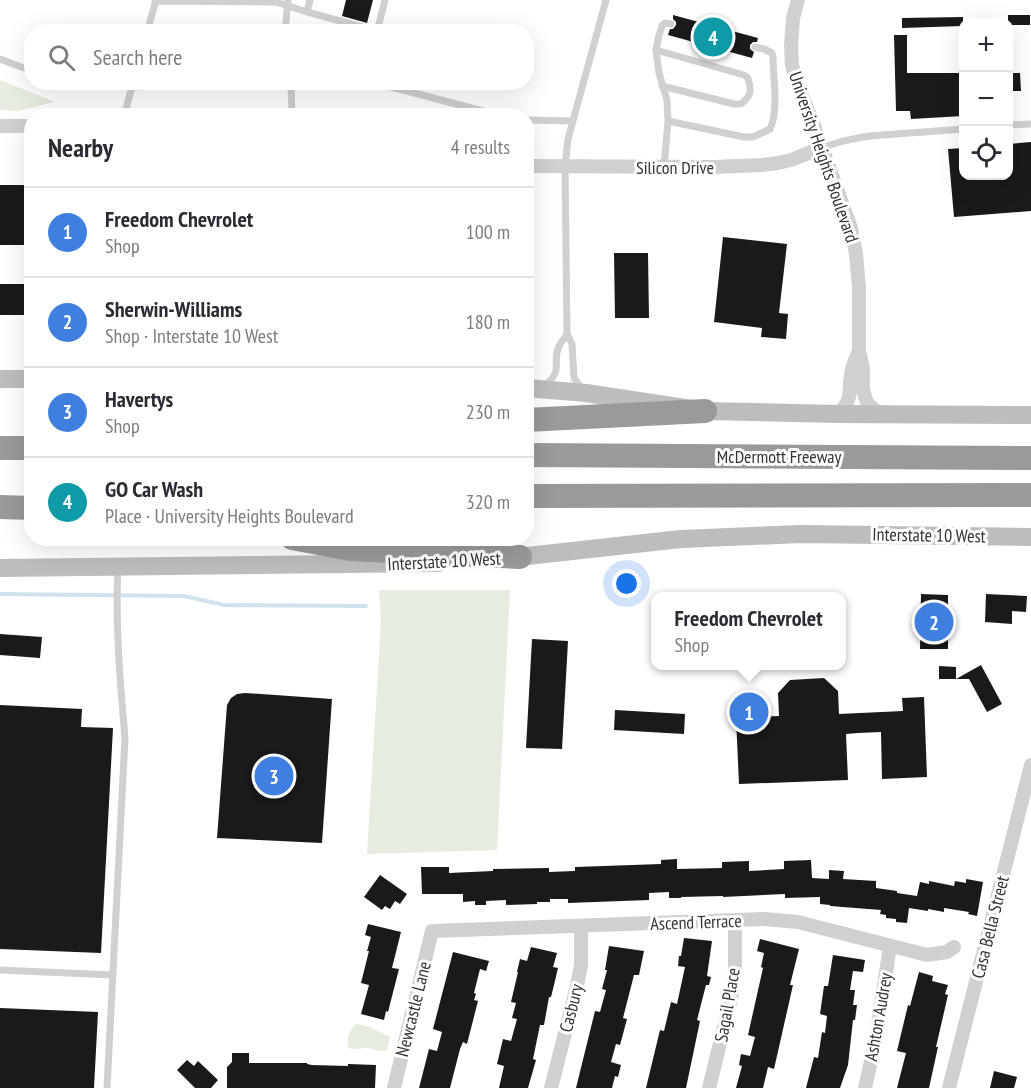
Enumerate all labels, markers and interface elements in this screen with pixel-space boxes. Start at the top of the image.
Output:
pin: 4 [694,15,732,60]
map controls [959,18,1013,180]
button: + [959,18,1013,72]
search box [24,24,534,90]
icon: search [45,41,78,74]
text: Search here [93,43,182,71]
street label: University Heights Boulevard [784,69,864,245]
button: − [959,72,1013,126]
button: locate [959,126,1013,180]
text: Nearby [48,131,113,164]
text: 4 results [451,134,510,160]
street label: Silicon Drive [636,156,714,179]
text: Freedom Chevrolet [105,205,253,233]
text: 1 [63,219,72,245]
text: 100 m [466,219,510,245]
text: Shop [105,233,140,259]
text: Sherwin-Williams [105,295,242,323]
text: 2 [63,309,72,335]
text: 180 m [466,309,510,335]
text: Shop · Interstate 10 West [105,323,278,349]
text: Havertys [105,385,173,413]
text: 3 [63,399,72,425]
text: 230 m [466,399,510,425]
text: Shop [105,413,140,439]
street label: McDermott Freeway [717,445,841,468]
text: GO Car Wash [105,475,203,503]
text: 4 [63,489,72,515]
text: 320 m [466,489,510,515]
text: Place · University Heights Boulevard [105,503,354,529]
street label: Interstate 10 West [872,523,986,547]
street label: Interstate 10 West [387,547,501,575]
your location [612,569,641,598]
popup [651,592,846,670]
pin: 2 [914,600,954,644]
text: Freedom Chevrolet [674,604,823,632]
text: Shop [674,632,709,658]
pin: 1 [730,690,768,734]
pin: 3 [254,754,294,798]
street label: Casa Bella Street [966,873,1014,981]
street label: Ascend Terrace [650,909,742,935]
street label: Newcastle Lane [390,959,436,1059]
street label: Sagail Place [709,966,745,1044]
street label: Ashton Audrey [859,971,897,1063]
street label: Casbury [554,981,588,1034]

